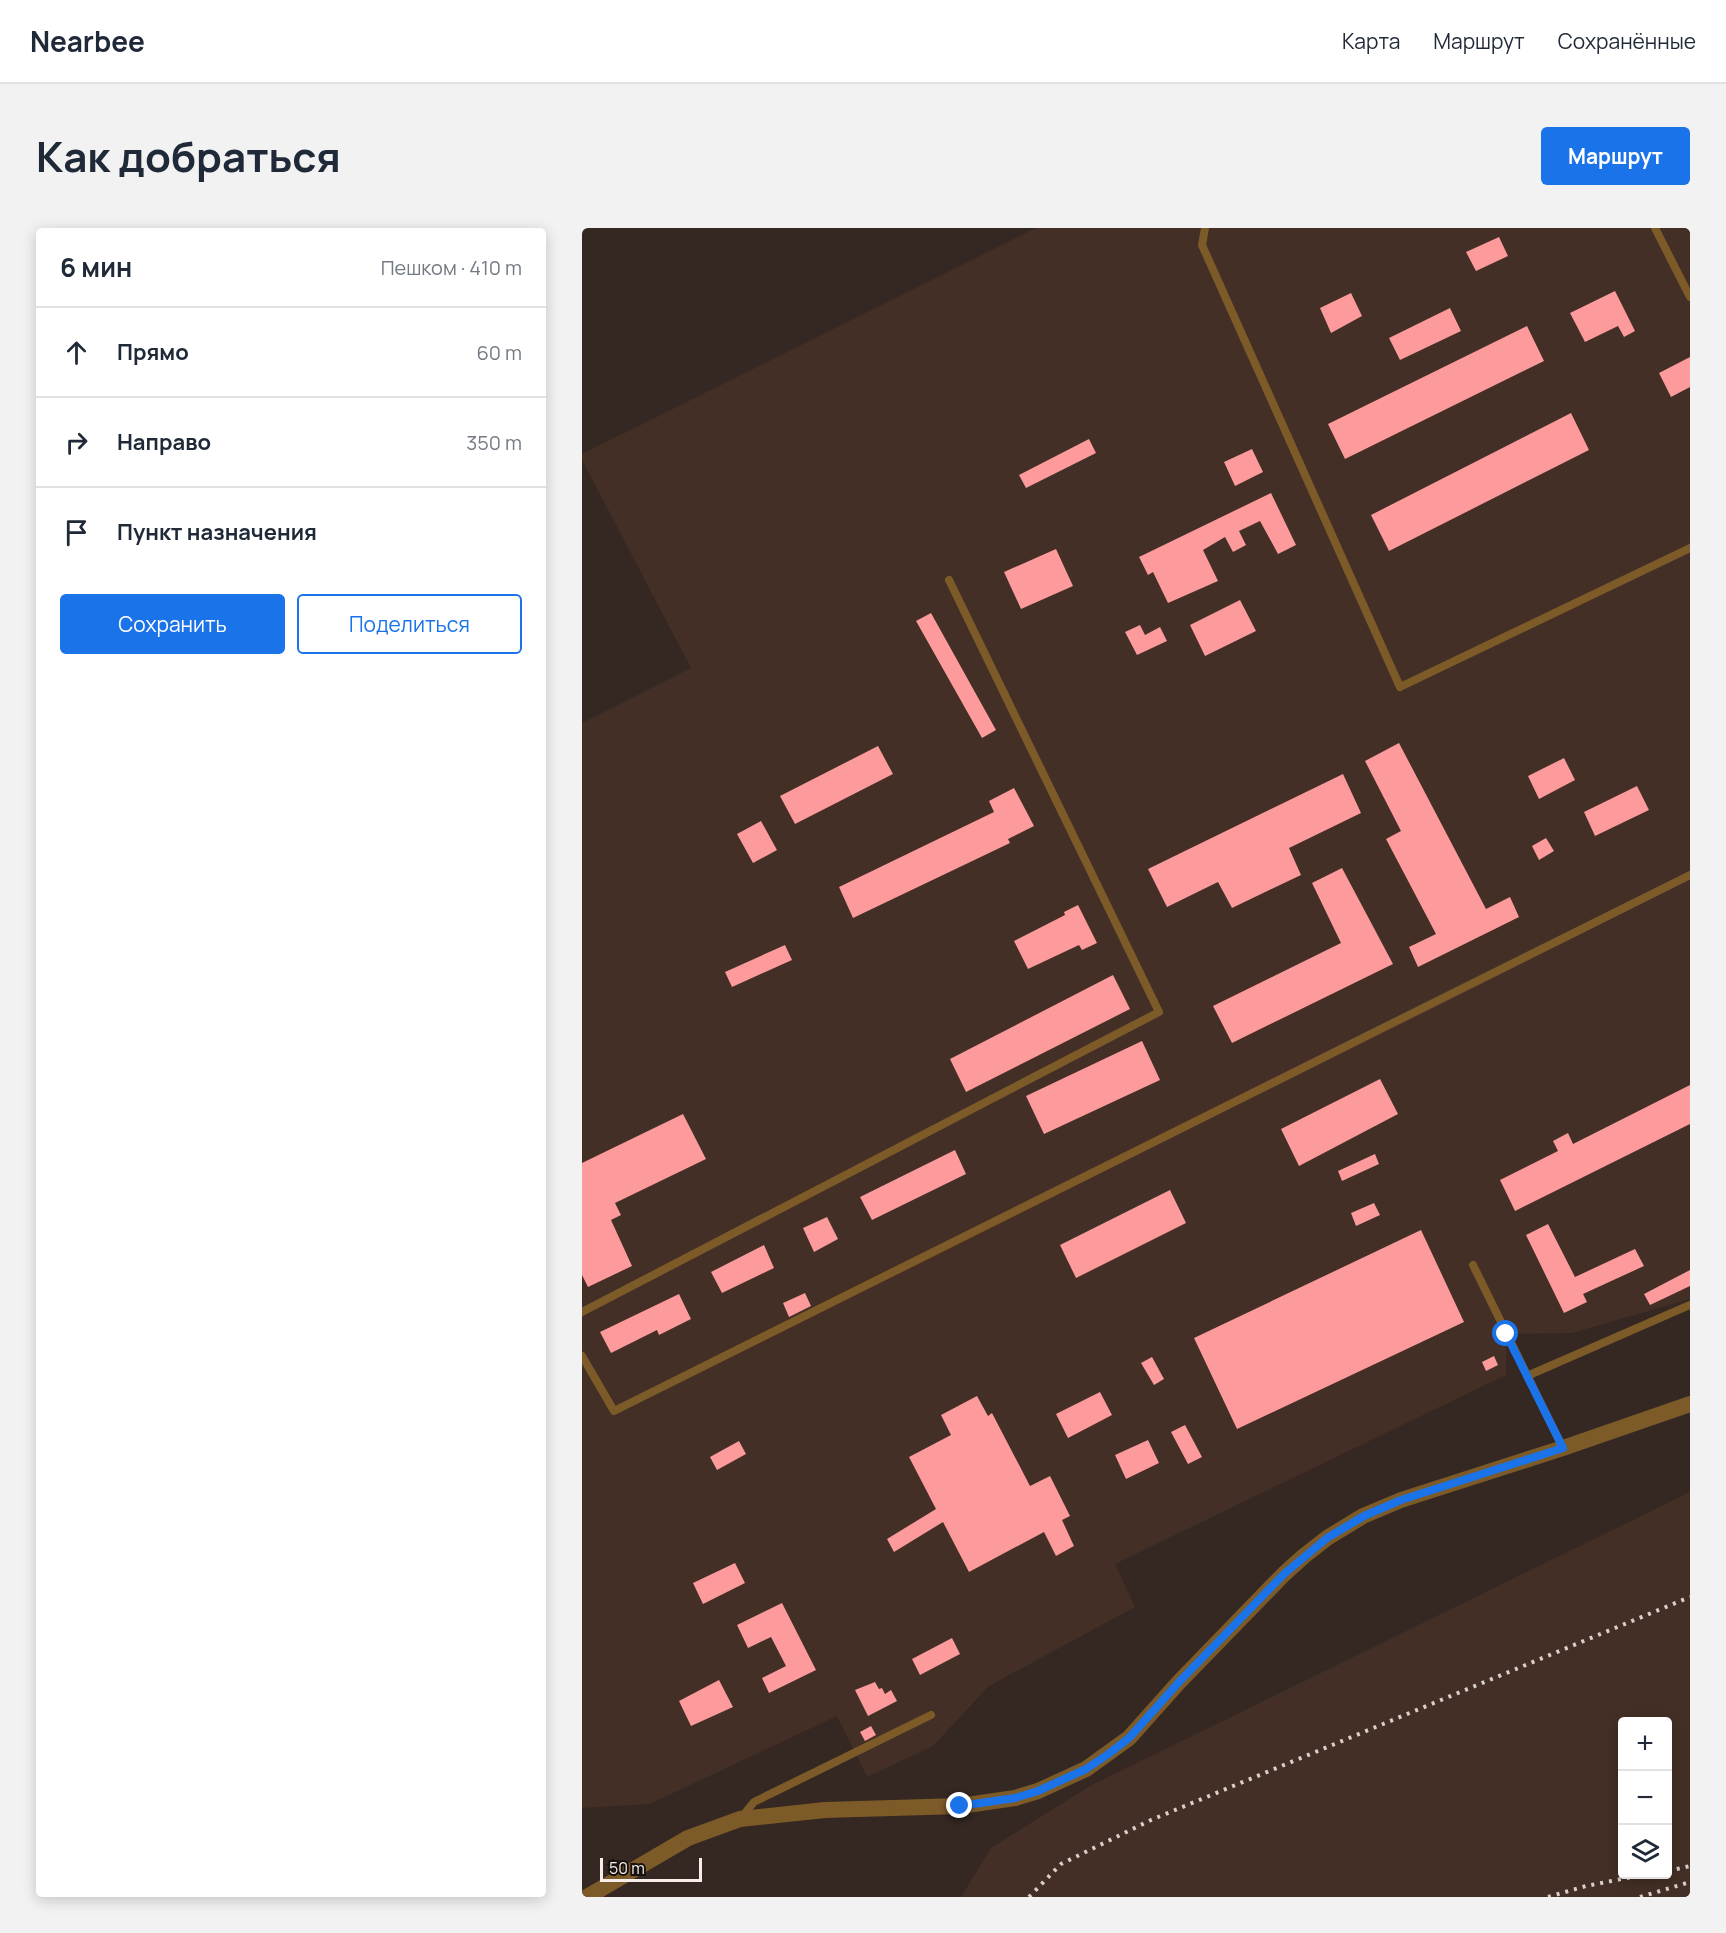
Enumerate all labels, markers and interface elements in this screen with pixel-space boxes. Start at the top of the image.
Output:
text: Nearbee [30,22,145,60]
text: Карта [1342,27,1400,55]
text: Маршрут [1433,27,1525,55]
text: Сохранённые [1558,27,1696,55]
text: Как добраться [36,127,341,185]
button: Маршрут [1541,127,1690,185]
text: 6 мин [60,249,132,285]
text: Пешком · 410 m [381,254,522,281]
icon: ahead [60,336,93,369]
text: Прямо [117,337,189,367]
text: 60 m [476,339,522,366]
icon: right [60,426,93,459]
text: Направо [117,427,211,457]
text: 350 m [466,429,522,456]
icon: arrive [60,516,93,549]
text: Пункт назначения [117,517,317,547]
button: Сохранить [60,594,285,654]
button: Поделиться [297,594,522,654]
route start [1492,1320,1518,1346]
map controls [1618,1717,1672,1879]
button: + [1618,1717,1672,1771]
button: − [1618,1771,1672,1825]
route end [946,1792,972,1818]
button: layers [1618,1825,1672,1879]
scale bar [600,1855,702,1882]
text: 50 m [609,1857,645,1879]

